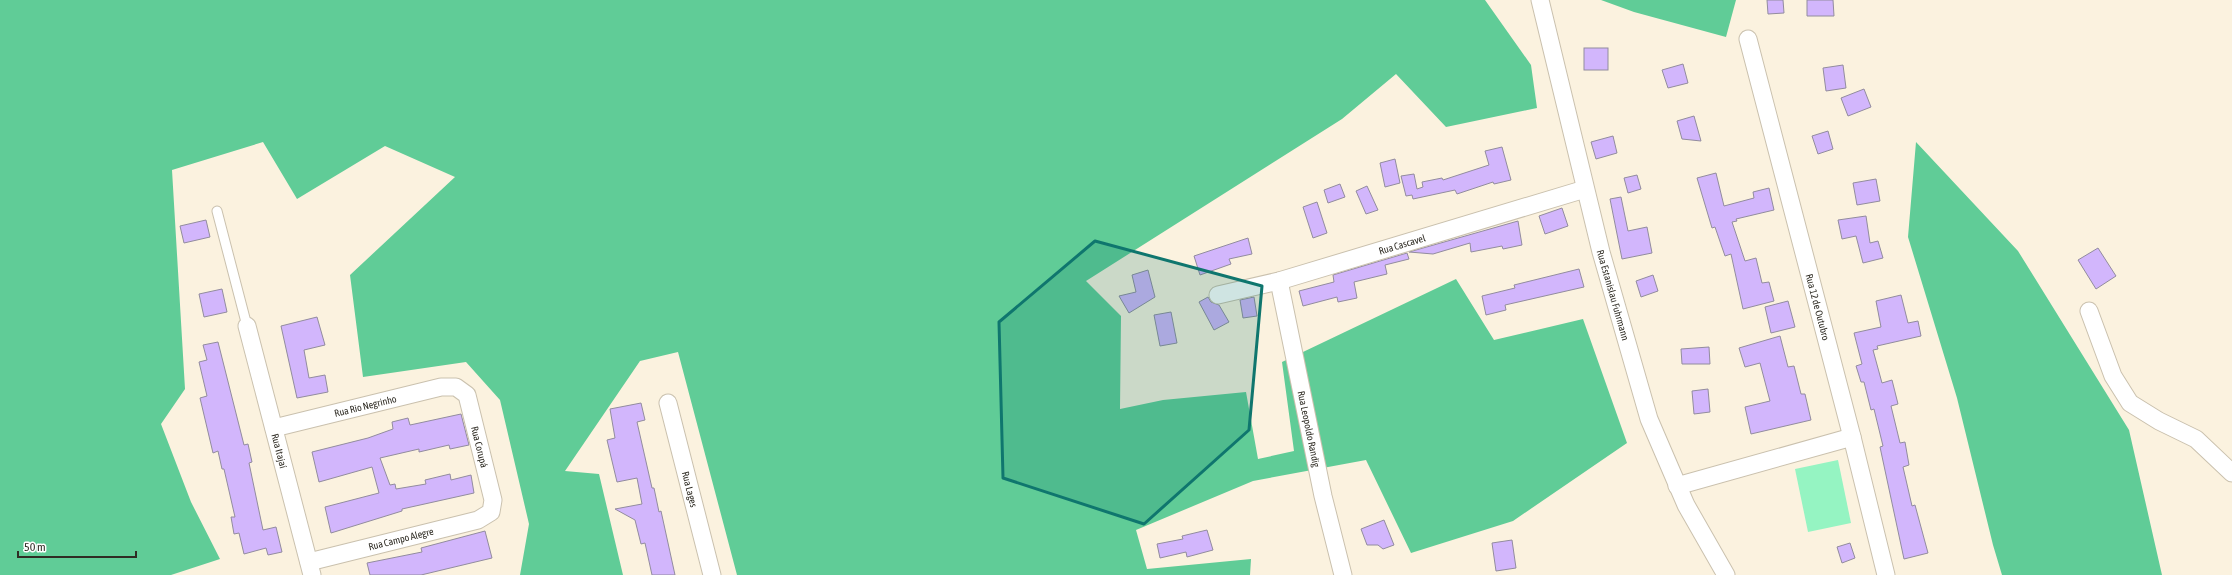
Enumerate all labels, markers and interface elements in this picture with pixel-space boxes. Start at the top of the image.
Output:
street label: Rua Cascavel [1377,232,1427,256]
street label: Rua Estanislau Fuhrmann [1595,248,1632,342]
street label: Rua 12 de Outubro [1804,273,1832,342]
street label: Rua Leopoldo Randig [1296,390,1323,469]
street label: Rua Rio Negrinho [333,393,398,419]
street label: Rua Corupá [469,425,490,469]
street label: Rua Itajaí [270,432,290,470]
street label: Rua Lages [680,470,700,509]
street label: Rua Campo Alegre [367,525,435,552]
scale bar [18,533,136,559]
text: 50 m [24,540,46,554]

